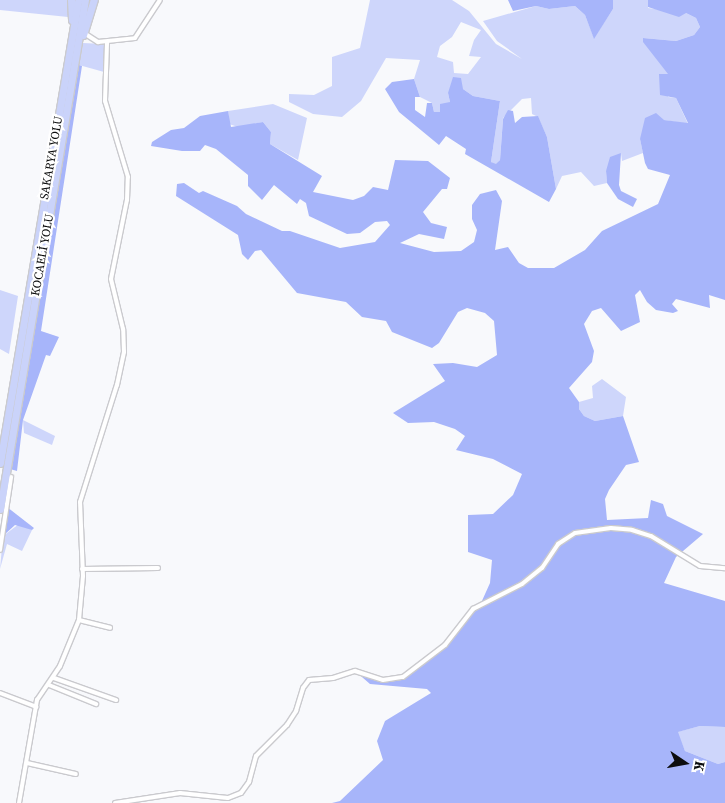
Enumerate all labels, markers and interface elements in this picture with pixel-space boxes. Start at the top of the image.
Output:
street label: SAKARYA YOLU [38,115,66,201]
street label: KOCAELİ YOLU [29,213,57,297]
north arrow [660,738,710,788]
text: K [689,759,710,773]

